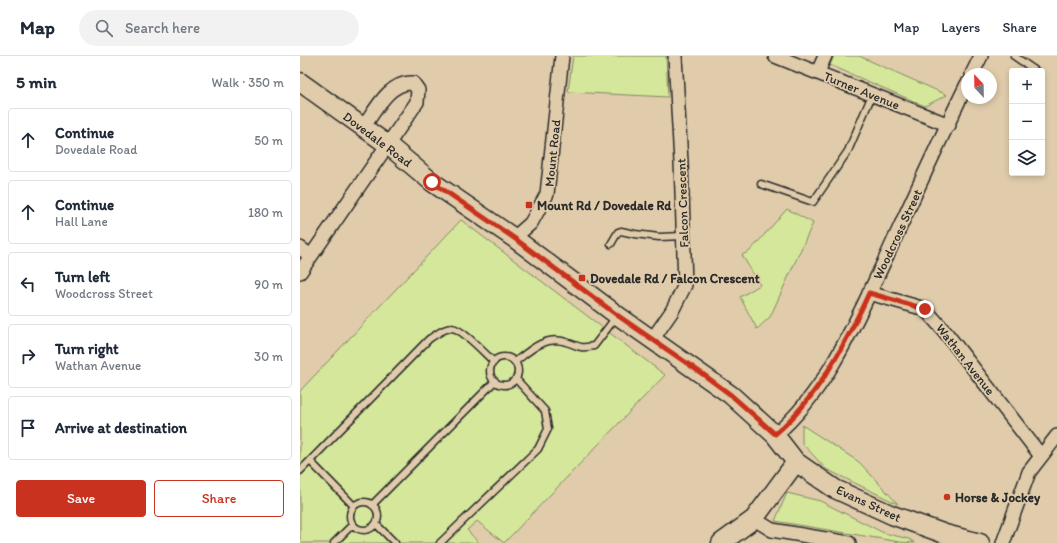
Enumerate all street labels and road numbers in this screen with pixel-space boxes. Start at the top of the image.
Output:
street label: Turner Avenue [822,68,902,113]
street label: Dovedale Road [340,109,415,170]
street label: Mount Road [542,119,563,187]
street label: Falcon Crescent [673,158,692,248]
street label: Woodcross Street [870,187,925,282]
street label: Wathan Avenue [933,321,998,398]
street label: Evans Street [834,482,904,525]

